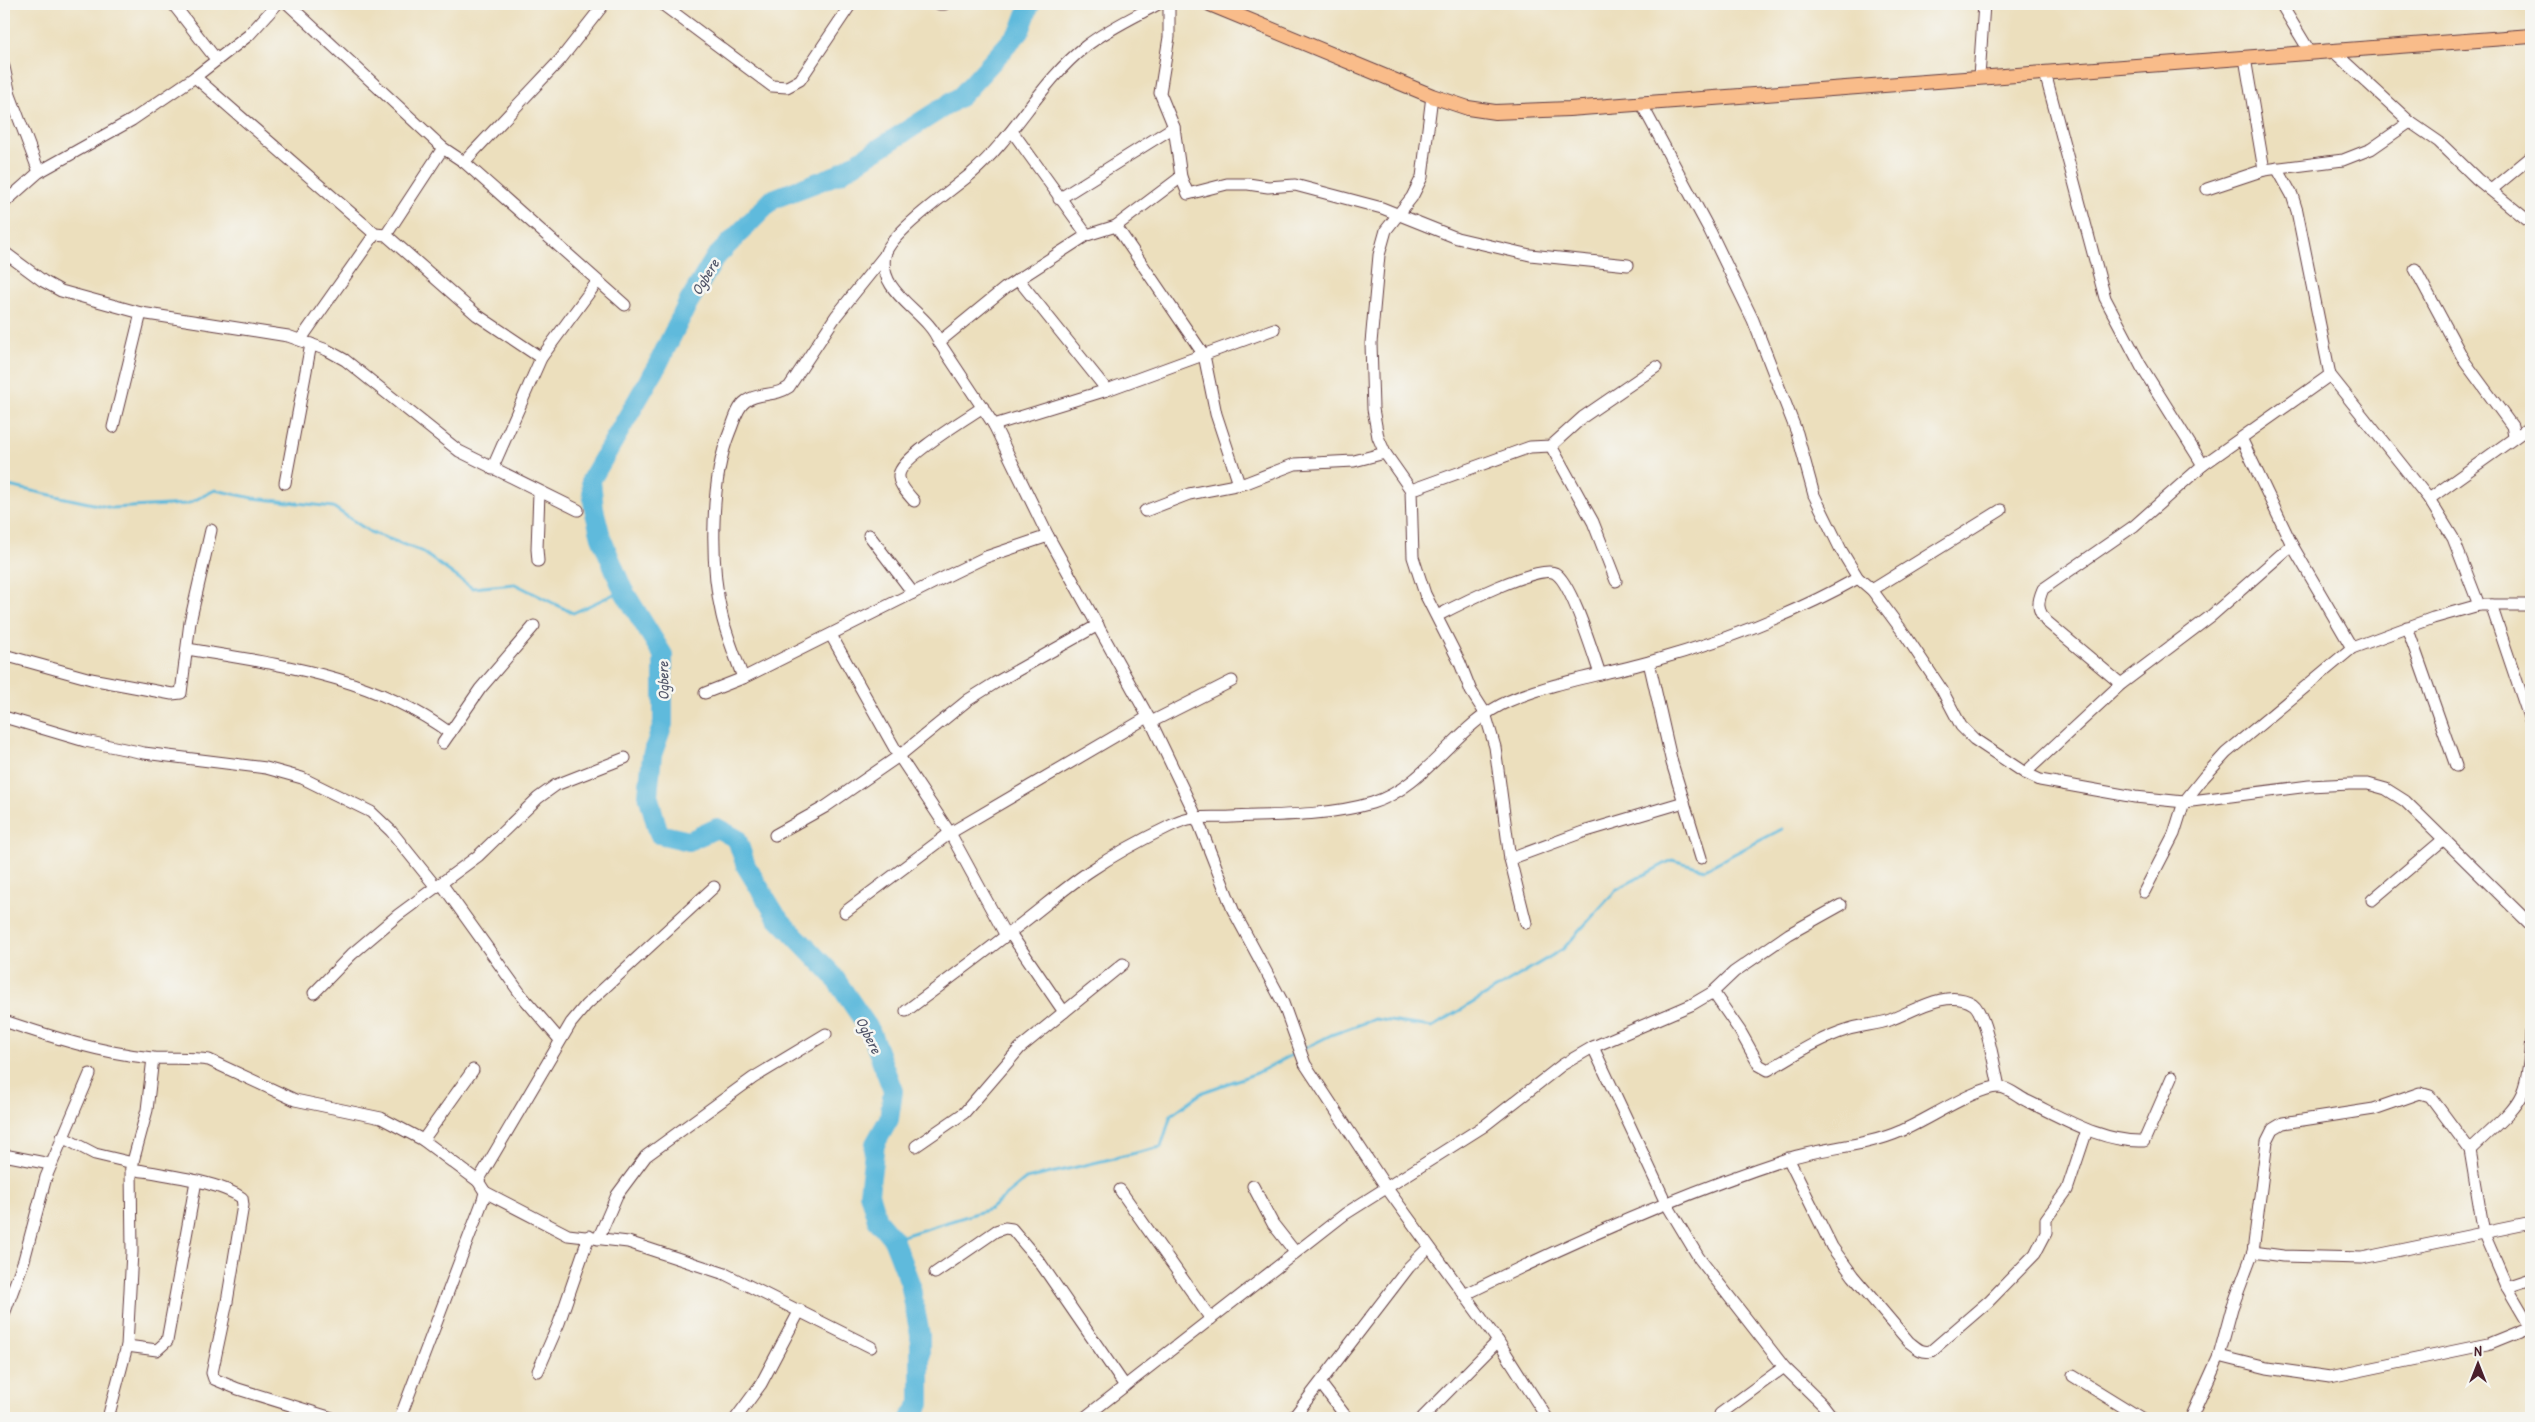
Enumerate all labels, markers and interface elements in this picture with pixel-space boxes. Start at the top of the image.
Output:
water label: Ogbere [686,254,725,299]
water label: Ogbere [652,660,674,701]
water label: Ogbere [851,1013,887,1058]
north arrow [2452,1340,2502,1390]
text: N [2474,1341,2482,1360]

